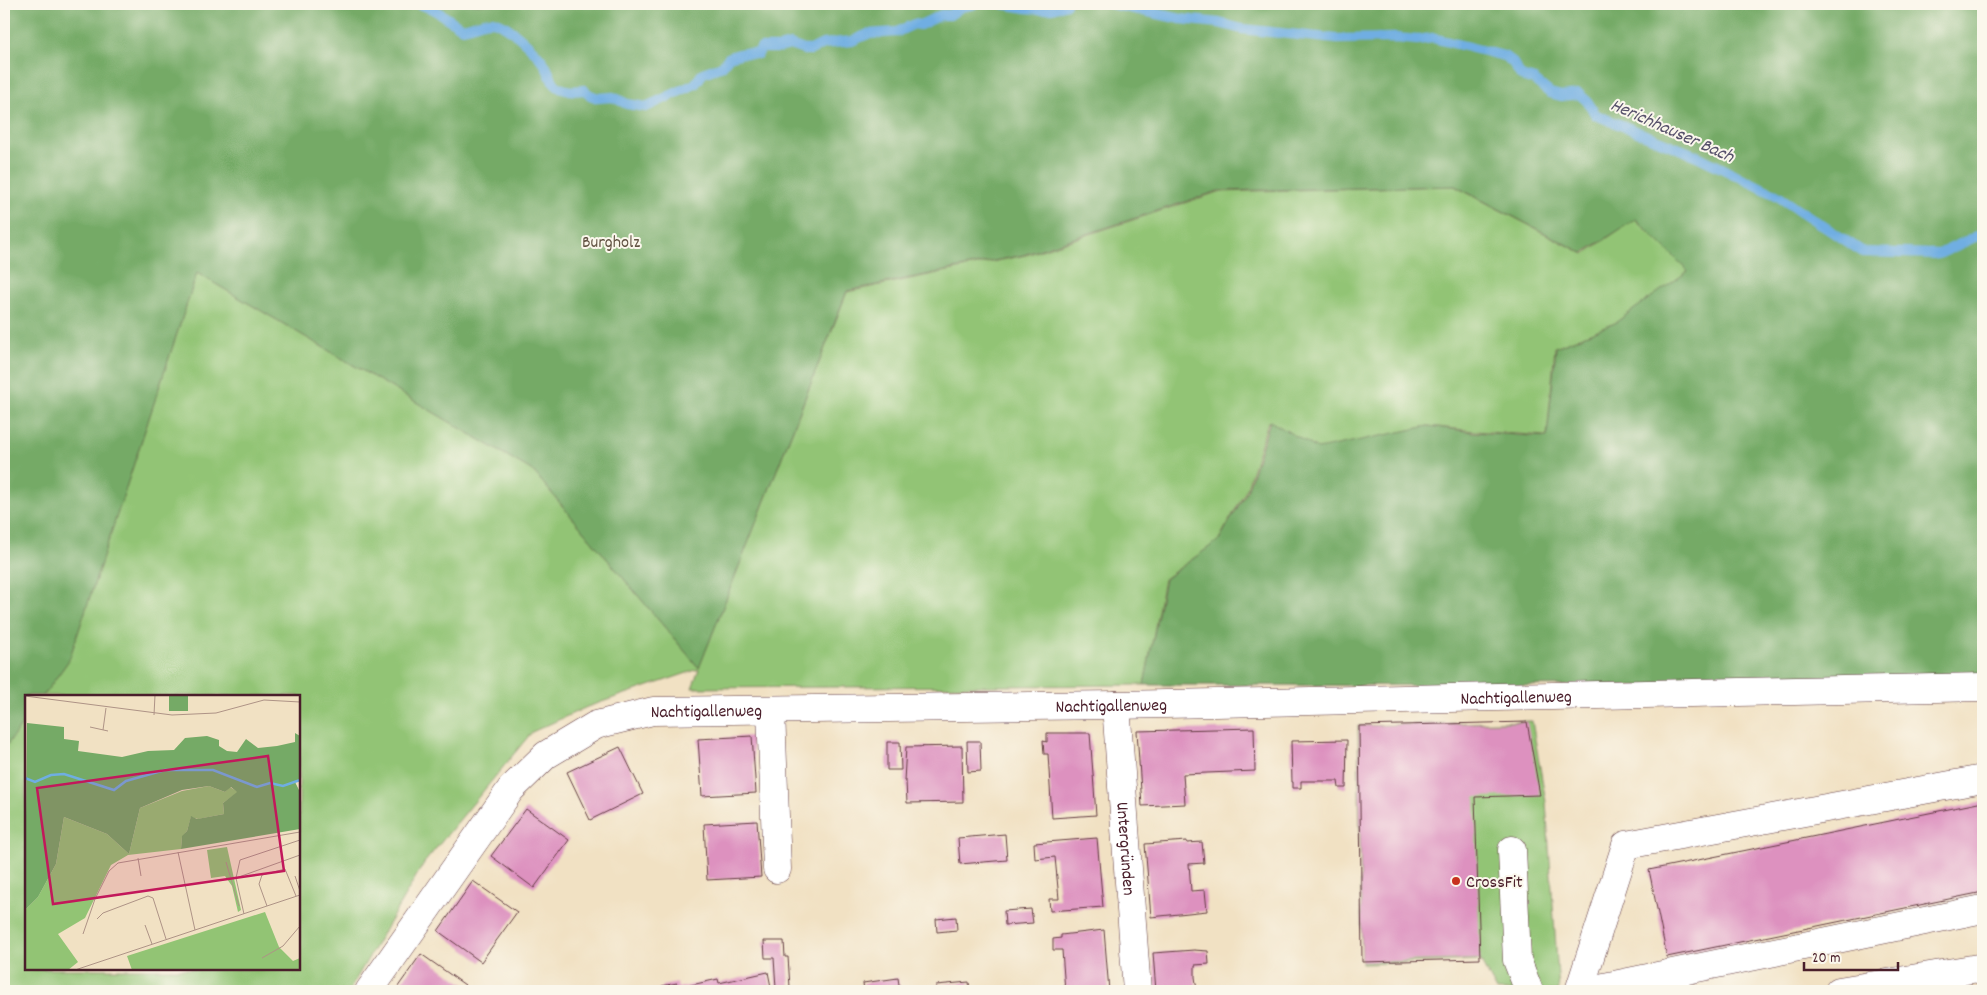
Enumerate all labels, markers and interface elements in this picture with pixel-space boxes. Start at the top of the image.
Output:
water label: Herichhauser Bach [1605,93,1739,172]
park label: Burgholz [582,231,640,256]
street label: Nachtigallenweg [1460,686,1572,713]
street label: Nachtigallenweg [1055,694,1167,721]
inset map [25,695,300,970]
street label: Nachtigallenweg [650,700,762,726]
street label: Untergründen [1108,801,1140,896]
place label: CrossFit [1466,871,1523,896]
marker: CrossFit [1450,875,1462,887]
scale bar [1804,940,1898,972]
text: 20 m [1812,948,1840,970]

